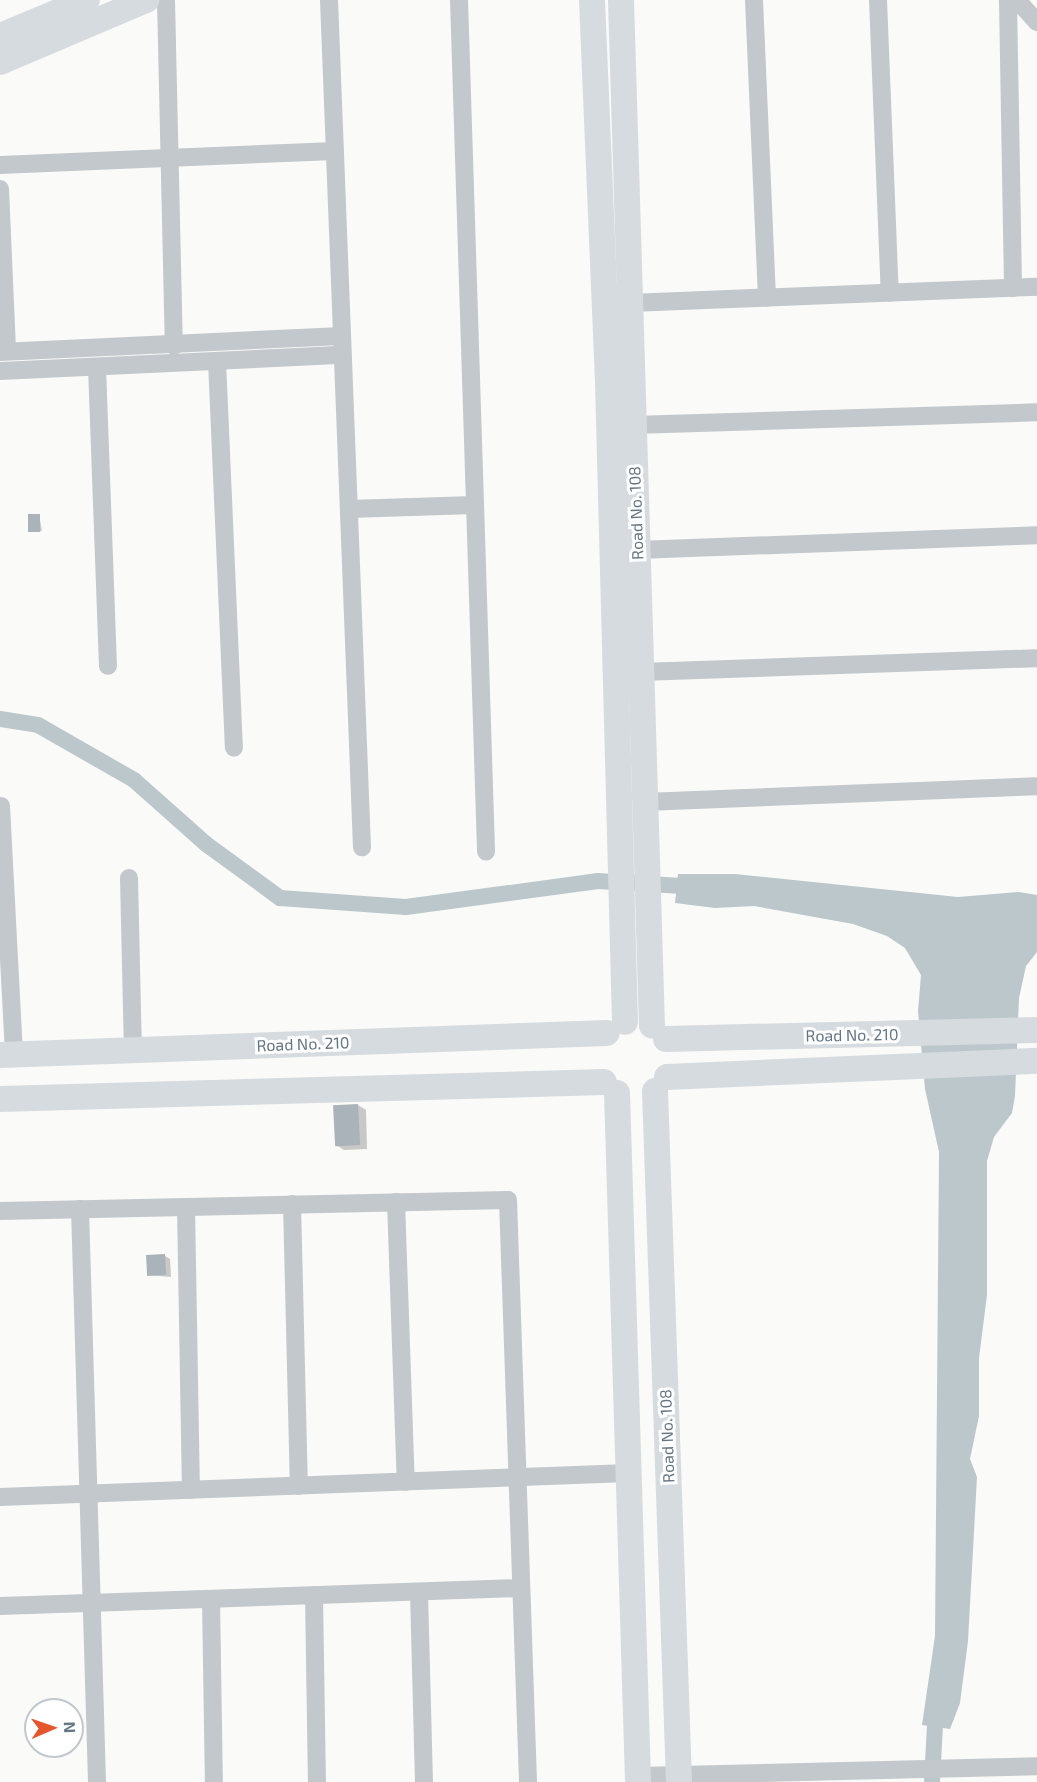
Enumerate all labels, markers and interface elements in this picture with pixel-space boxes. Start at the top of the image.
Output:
street label: Road No. 108 [625,466,647,560]
street label: Road No. 210 [805,1025,899,1045]
street label: Road No. 210 [256,1033,350,1055]
street label: Road No. 108 [656,1389,678,1483]
north arrow [24,1698,84,1758]
text: N [61,1721,80,1734]

